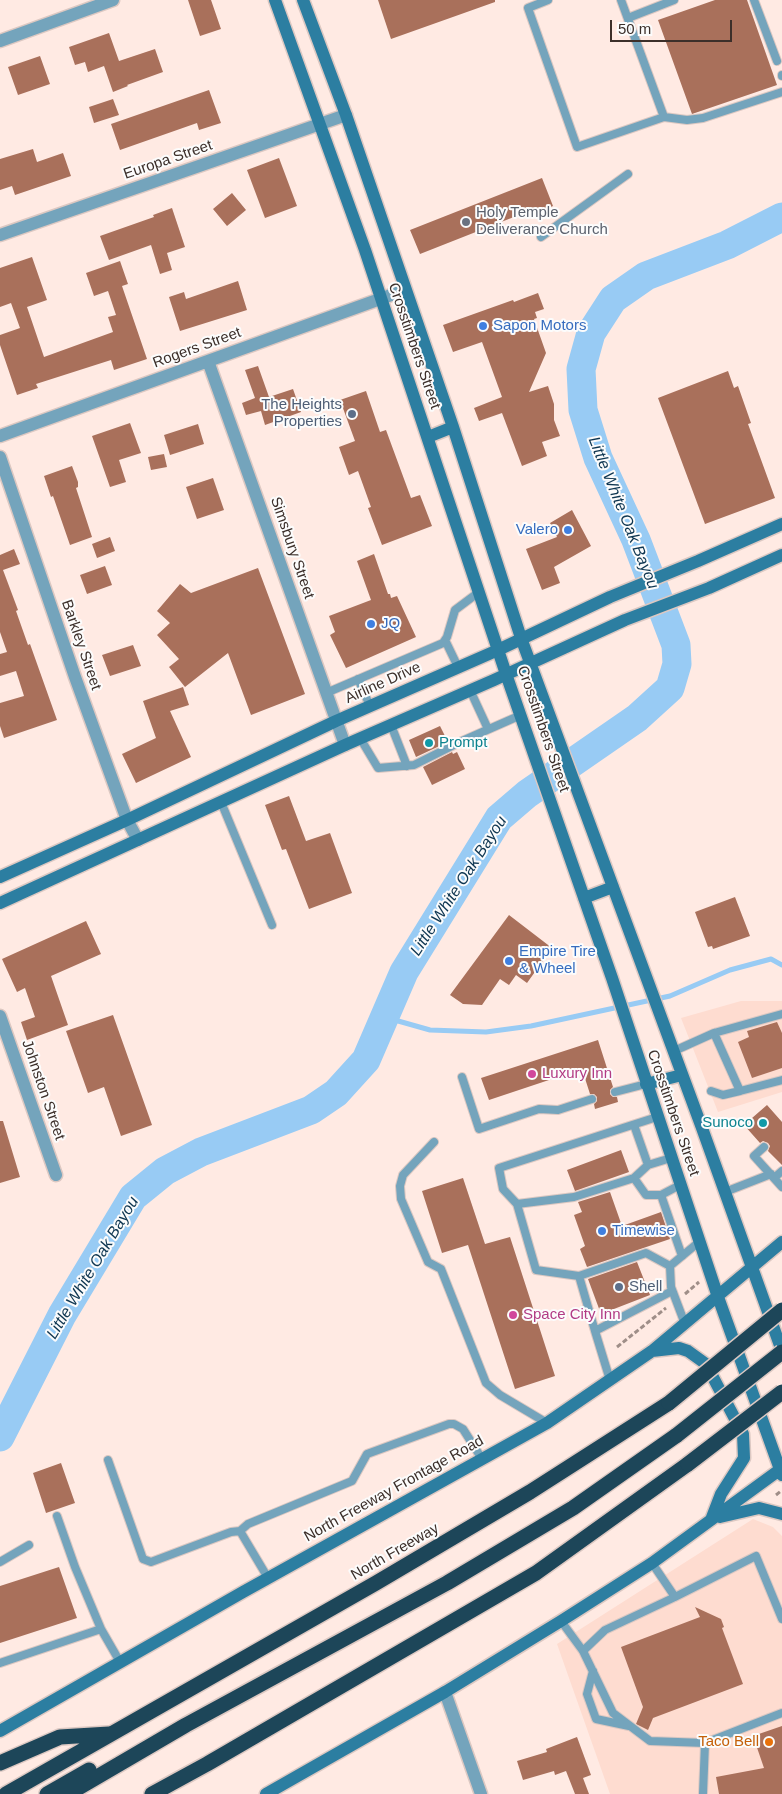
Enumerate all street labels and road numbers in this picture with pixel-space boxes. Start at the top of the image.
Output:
street label: Europa Street [121,136,215,184]
street label: Crosstimbers Street [384,280,444,412]
street label: Rogers Street [150,324,244,372]
street label: Simsbury Street [266,495,318,601]
street label: Barkley Street [57,598,105,692]
street label: Airline Drive [342,658,424,708]
street label: Crosstimbers Street [513,663,573,795]
street label: Johnston Street [17,1037,69,1143]
street label: Crosstimbers Street [643,1047,703,1179]
street label: North Freeway Frontage Road [301,1432,487,1546]
street label: North Freeway [348,1520,442,1584]

